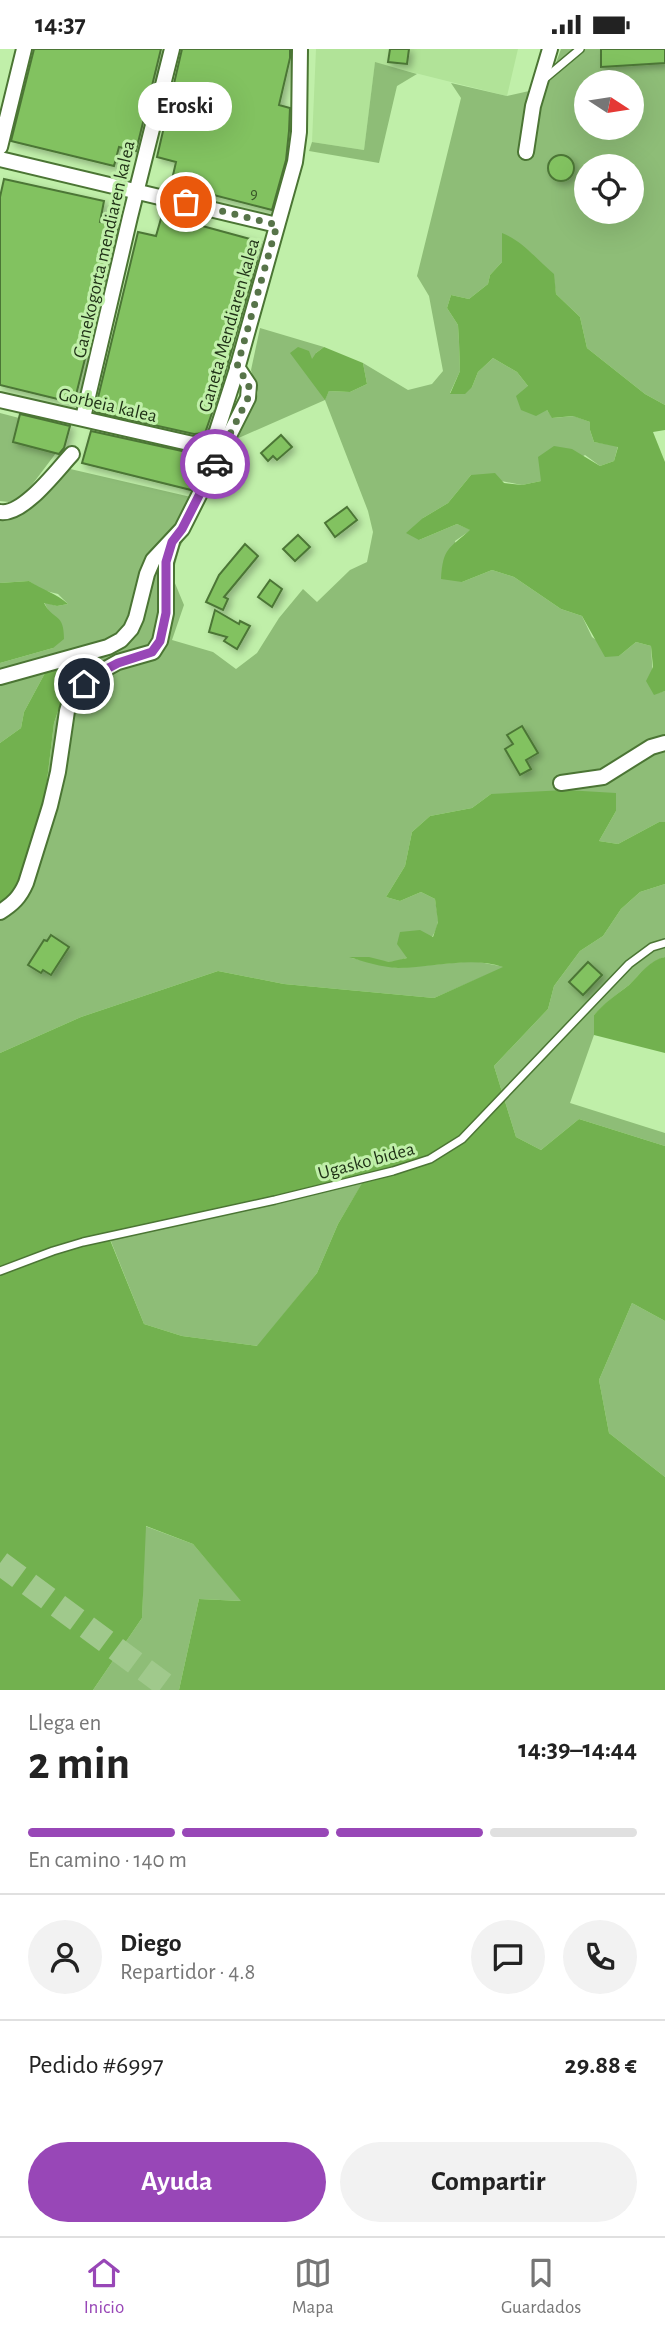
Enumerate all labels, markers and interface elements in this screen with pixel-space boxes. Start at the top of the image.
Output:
text: 14:37 [35,11,86,37]
north arrow [574,70,644,140]
map controls [574,70,644,224]
callout: Eroski [139,83,233,132]
text: Eroski [156,95,214,118]
street label: Ganekogorta mendiaren kalea [70,139,139,360]
button: locate [574,154,644,224]
pin [156,172,216,232]
icon: bag [167,183,205,221]
house number: 9 [250,186,258,202]
street label: Ganeta Mendiaren kalea [196,236,263,414]
street label: Gorbeia kalea [56,385,159,426]
courier [180,429,250,499]
icon: car [196,445,234,483]
pin [54,654,114,714]
icon: home [65,665,103,703]
street label: Ugasko bidea [316,1139,417,1183]
text: Llega en [28,1712,101,1735]
text: 14:39–14:44 [518,1736,637,1762]
text: 2 min [28,1741,130,1787]
text: En camino · 140 m [28,1849,187,1872]
button: person [28,1920,102,1994]
button: chat [471,1920,545,1994]
button: phone [563,1920,637,1994]
text: Diego [120,1930,182,1956]
text: Repartidor · 4.8 [120,1961,255,1984]
text: Pedido #6997 [28,2052,164,2078]
text: 29.88 € [565,2052,637,2078]
button: Ayuda [28,2142,326,2222]
button: Compartir [340,2142,637,2222]
tab: Inicio [84,2254,124,2319]
tab: Mapa [292,2254,334,2319]
tab: Guardados [501,2254,581,2319]

